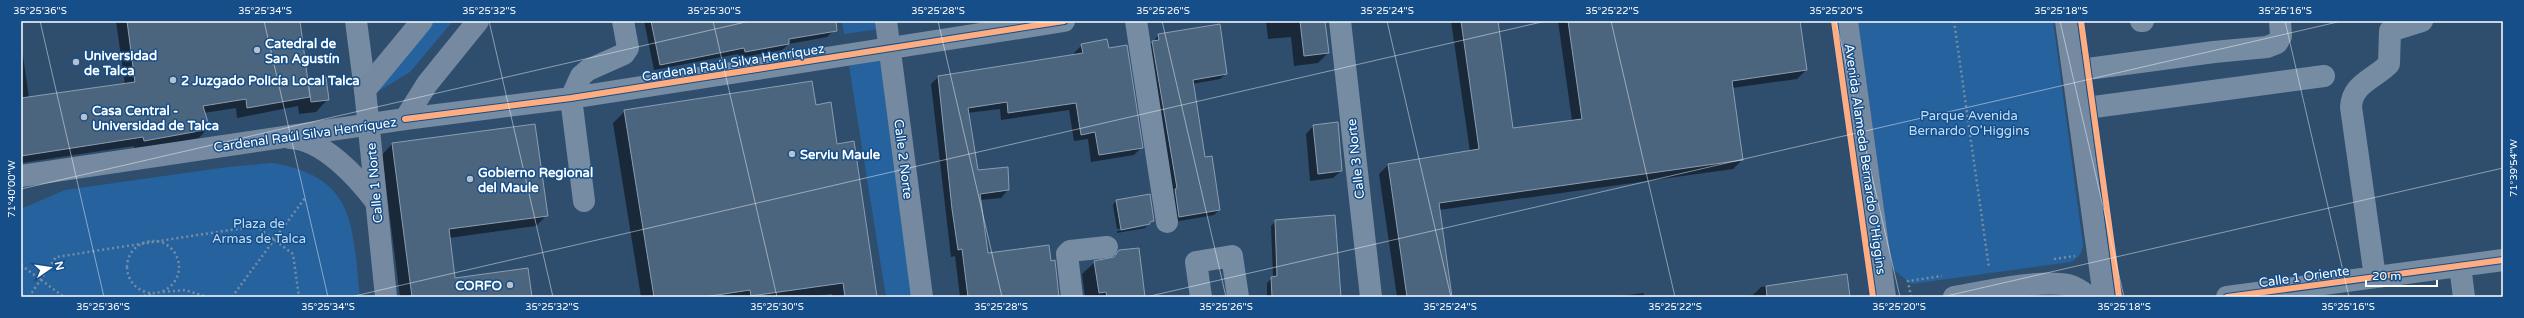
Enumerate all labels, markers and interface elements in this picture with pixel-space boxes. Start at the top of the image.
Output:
text: 35°25'36"S [13,5,67,17]
text: 35°25'34"S [238,5,292,17]
text: 35°25'32"S [462,5,516,17]
text: 35°25'30"S [687,5,741,17]
text: 35°25'28"S [911,5,965,17]
text: 35°25'26"S [1136,5,1190,17]
text: 35°25'24"S [1360,5,1414,17]
text: 35°25'22"S [1585,5,1639,17]
text: 35°25'20"S [1809,5,1863,17]
text: 35°25'18"S [2034,5,2088,17]
text: 35°25'16"S [2258,5,2312,17]
place label: Catedral de San Agustín [265,36,340,67]
street label: Cardenal Raúl Silva Henríquez [641,41,826,85]
street label: Avenida Alameda Bernardo O'Higgins [1841,43,1889,275]
marker: Catedral de San Agustín [252,45,262,55]
place label: Universidad de Talca [84,48,157,79]
marker: Universidad de Talca [71,57,81,67]
place label: 2 Juzgado Policía Local Talca [181,73,360,89]
marker: 2 Juzgado Policía Local Talca [168,75,178,85]
place label: Casa Central - Universidad de Talca [92,103,219,134]
park label: Parque Avenida Bernardo O'Higgins [1909,108,2029,139]
marker: Casa Central - Universidad de Talca [79,112,89,122]
street label: Cardenal Raúl Silva Henríquez [213,114,398,156]
street label: Calle 2 Norte [890,118,916,200]
street label: Calle 3 Norte [1344,118,1368,200]
text: 71°39'54"W [2508,139,2520,197]
street label: Calle 1 Norte [364,142,386,224]
place label: Serviu Maule [800,147,881,163]
marker: Serviu Maule [787,149,797,159]
text: 71°40'00"W [6,160,18,218]
place label: Gobierno Regional del Maule [478,165,593,196]
marker: Gobierno Regional del Maule [465,174,475,184]
park label: Plaza de Armas de Talca [212,216,306,247]
north arrow [30,248,70,288]
text: N [52,260,67,272]
scale bar [2366,262,2437,288]
street label: Calle 1 Oriente [2258,263,2350,291]
text: 20 m [2372,269,2401,283]
place label: CORFO [455,278,502,294]
marker: CORFO [505,280,515,290]
text: 35°25'36"S [76,301,130,313]
text: 35°25'34"S [301,301,355,313]
text: 35°25'32"S [525,301,579,313]
text: 35°25'30"S [750,301,804,313]
text: 35°25'28"S [974,301,1028,313]
text: 35°25'26"S [1199,301,1253,313]
text: 35°25'24"S [1423,301,1477,313]
text: 35°25'22"S [1648,301,1702,313]
text: 35°25'20"S [1872,301,1926,313]
text: 35°25'18"S [2097,301,2151,313]
text: 35°25'16"S [2321,301,2375,313]

